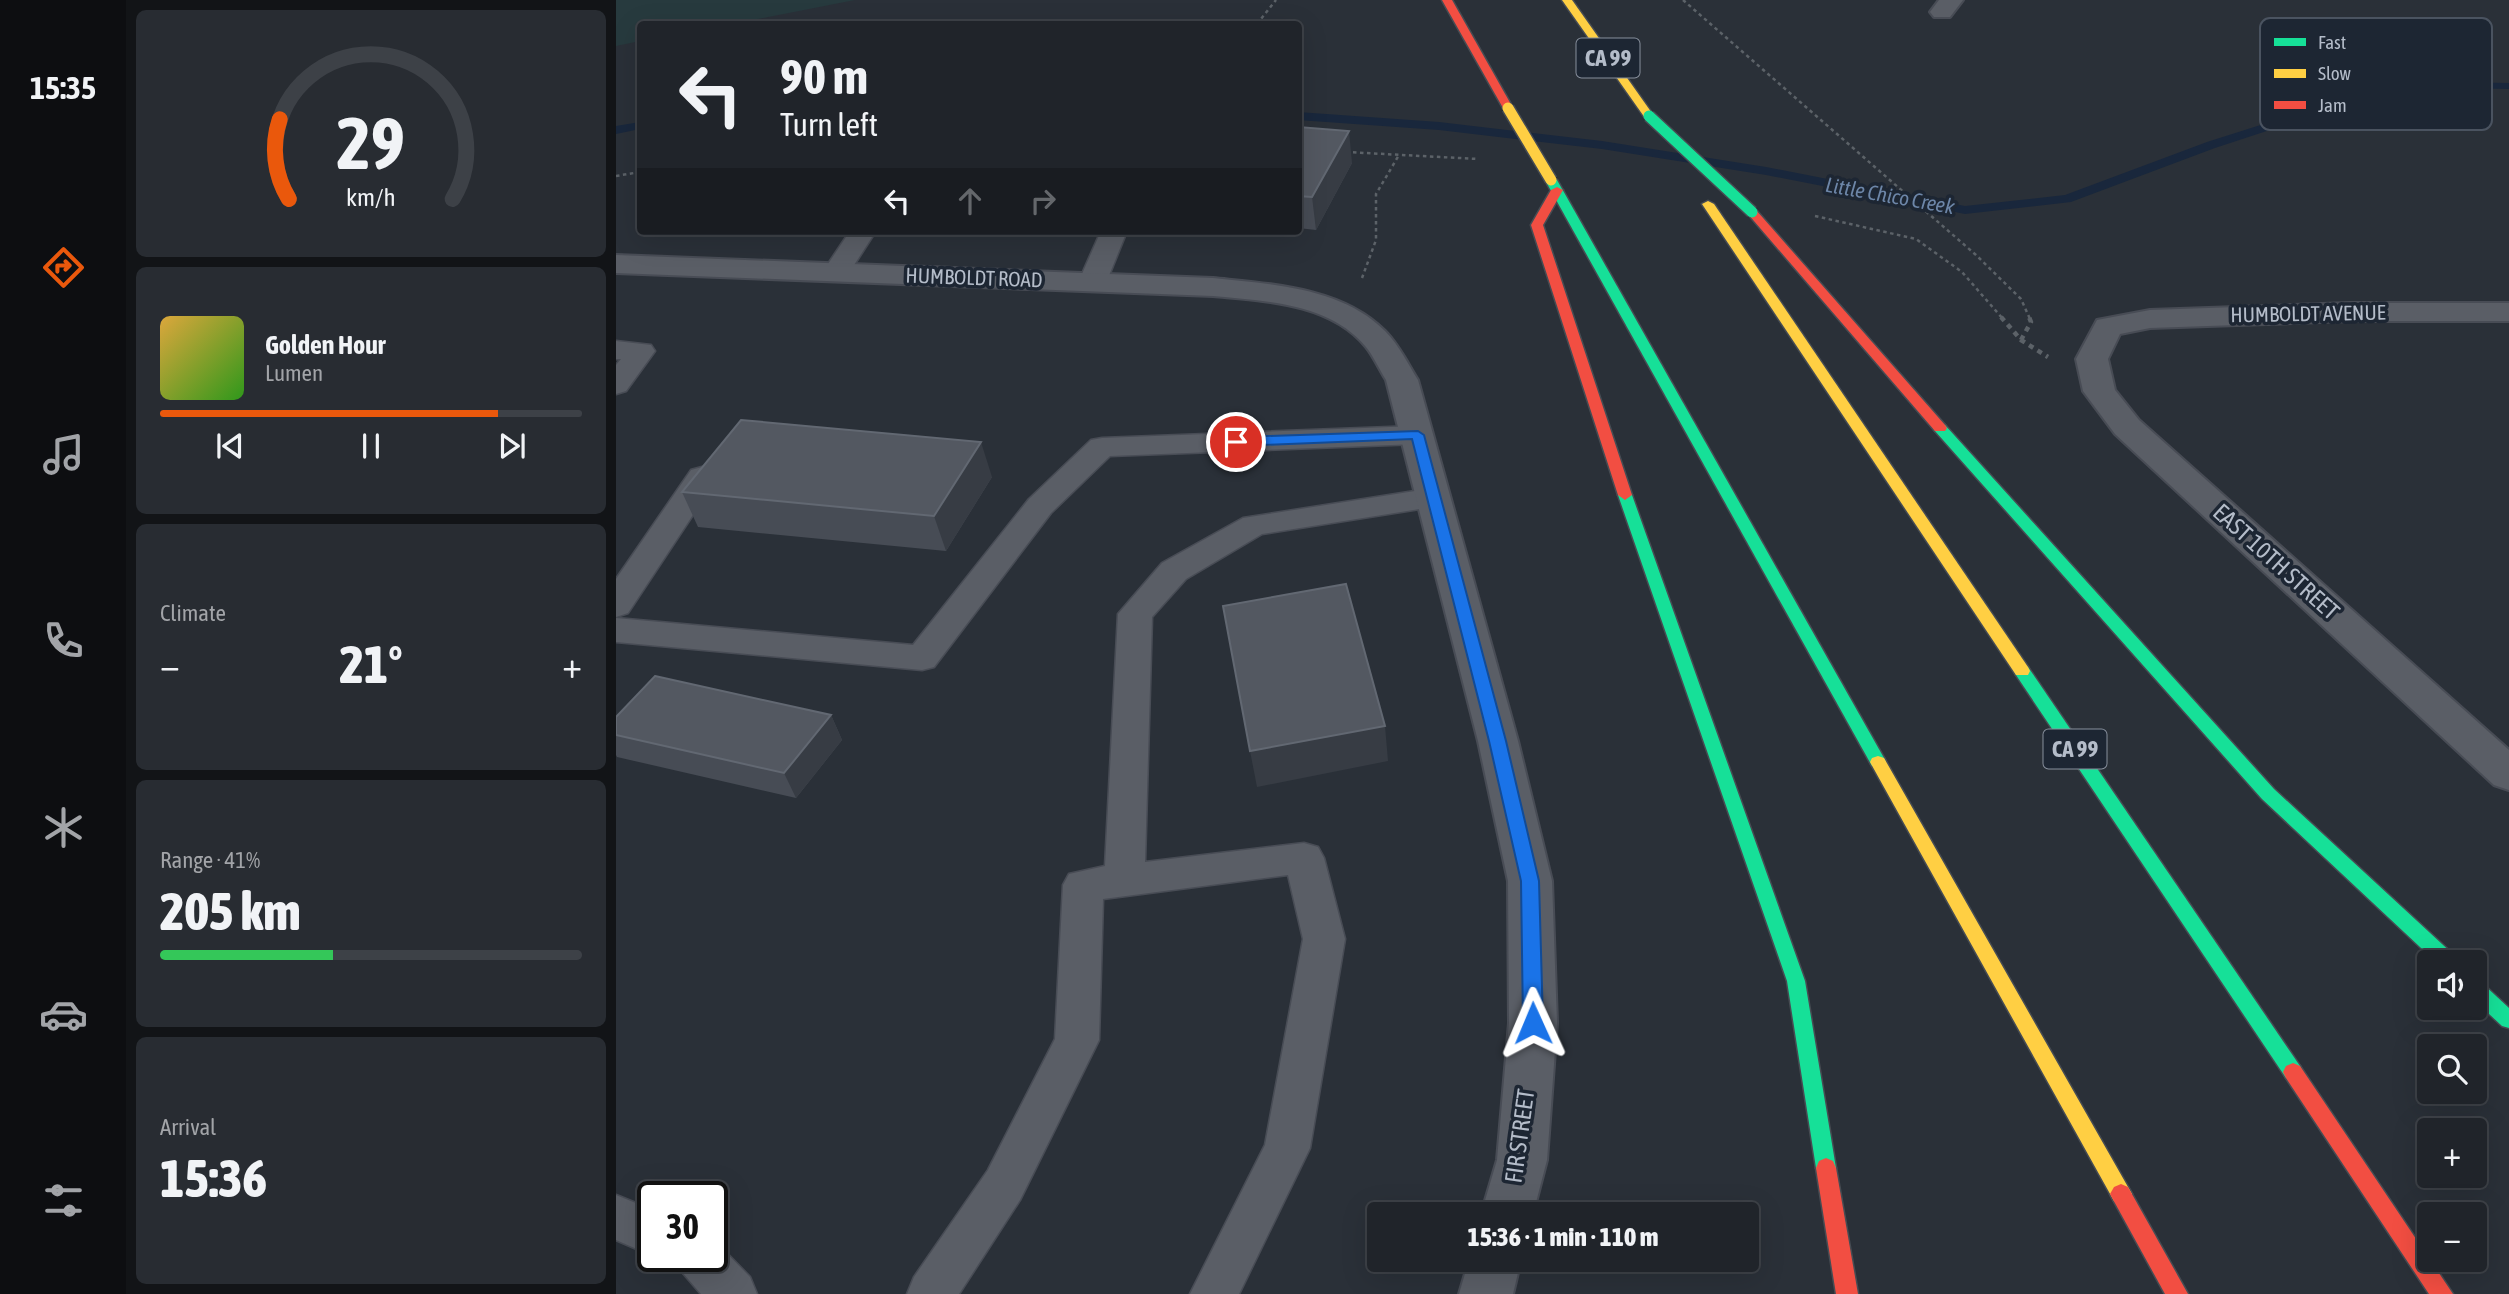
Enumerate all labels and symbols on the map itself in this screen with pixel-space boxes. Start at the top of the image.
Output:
legend [2260,18,2492,130]
text: Fast [2318,31,2346,53]
road number: CA 99 [1576,39,1640,78]
text: Slow [2318,62,2352,84]
text: Jam [2318,94,2347,116]
water label: Little Chico Creek [1824,172,1957,218]
street label: HUMBOLDT ROAD [905,263,1043,291]
street label: HUMBOLDT AVENUE [2230,300,2386,326]
pin [1206,412,1266,472]
street label: EAST 10TH STREET [2208,498,2345,625]
road number: CA 99 [2044,730,2106,768]
position arrow [1496,986,1570,1060]
street label: FIR STREET [1500,1087,1540,1185]
speed limit sign: 30 [637,1181,728,1272]

